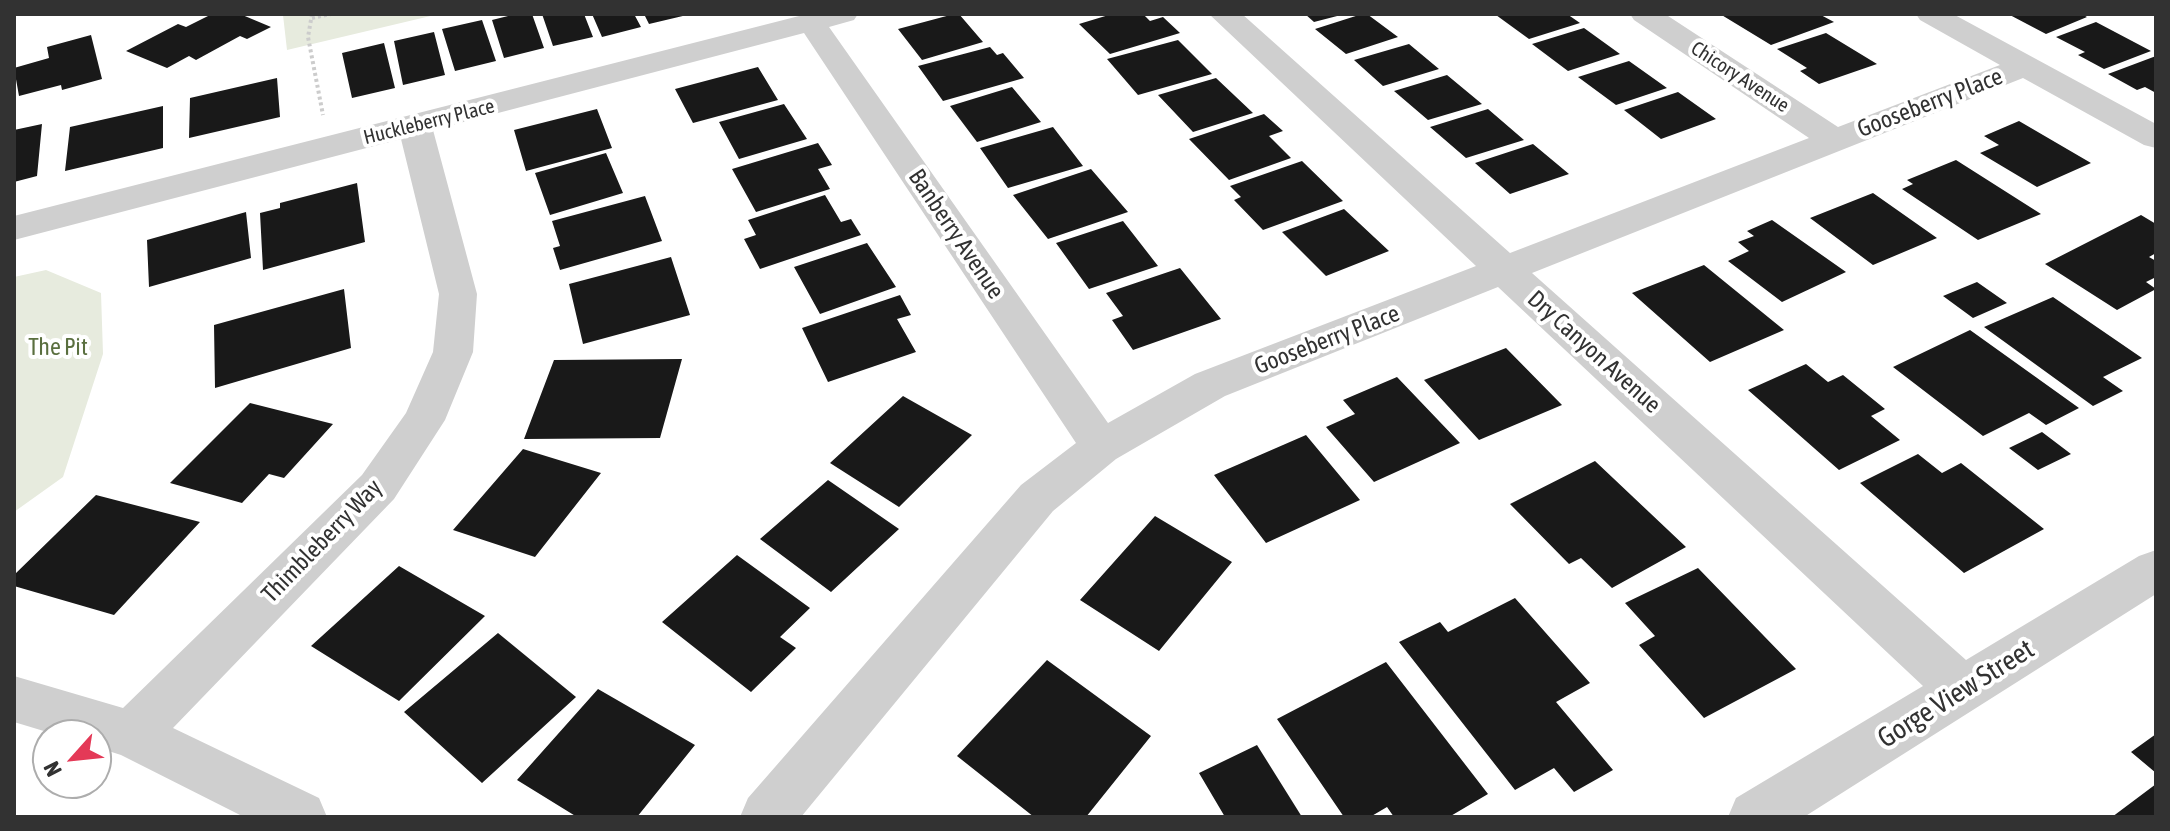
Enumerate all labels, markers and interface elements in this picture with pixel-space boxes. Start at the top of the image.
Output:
street label: Chicory Avenue [1686,36,1794,118]
street label: Gooseberry Place [1853,62,2007,144]
street label: Huckleberry Place [361,94,497,150]
street label: Banberry Avenue [902,164,1010,304]
street label: Dry Canyon Avenue [1521,285,1667,419]
street label: Gooseberry Place [1250,299,1404,381]
park label: The Pit [28,333,88,361]
street label: Thimbleberry Way [256,473,388,609]
street label: Gorge View Street [1872,633,2040,755]
north arrow [32,719,112,799]
text: N [38,757,67,781]

